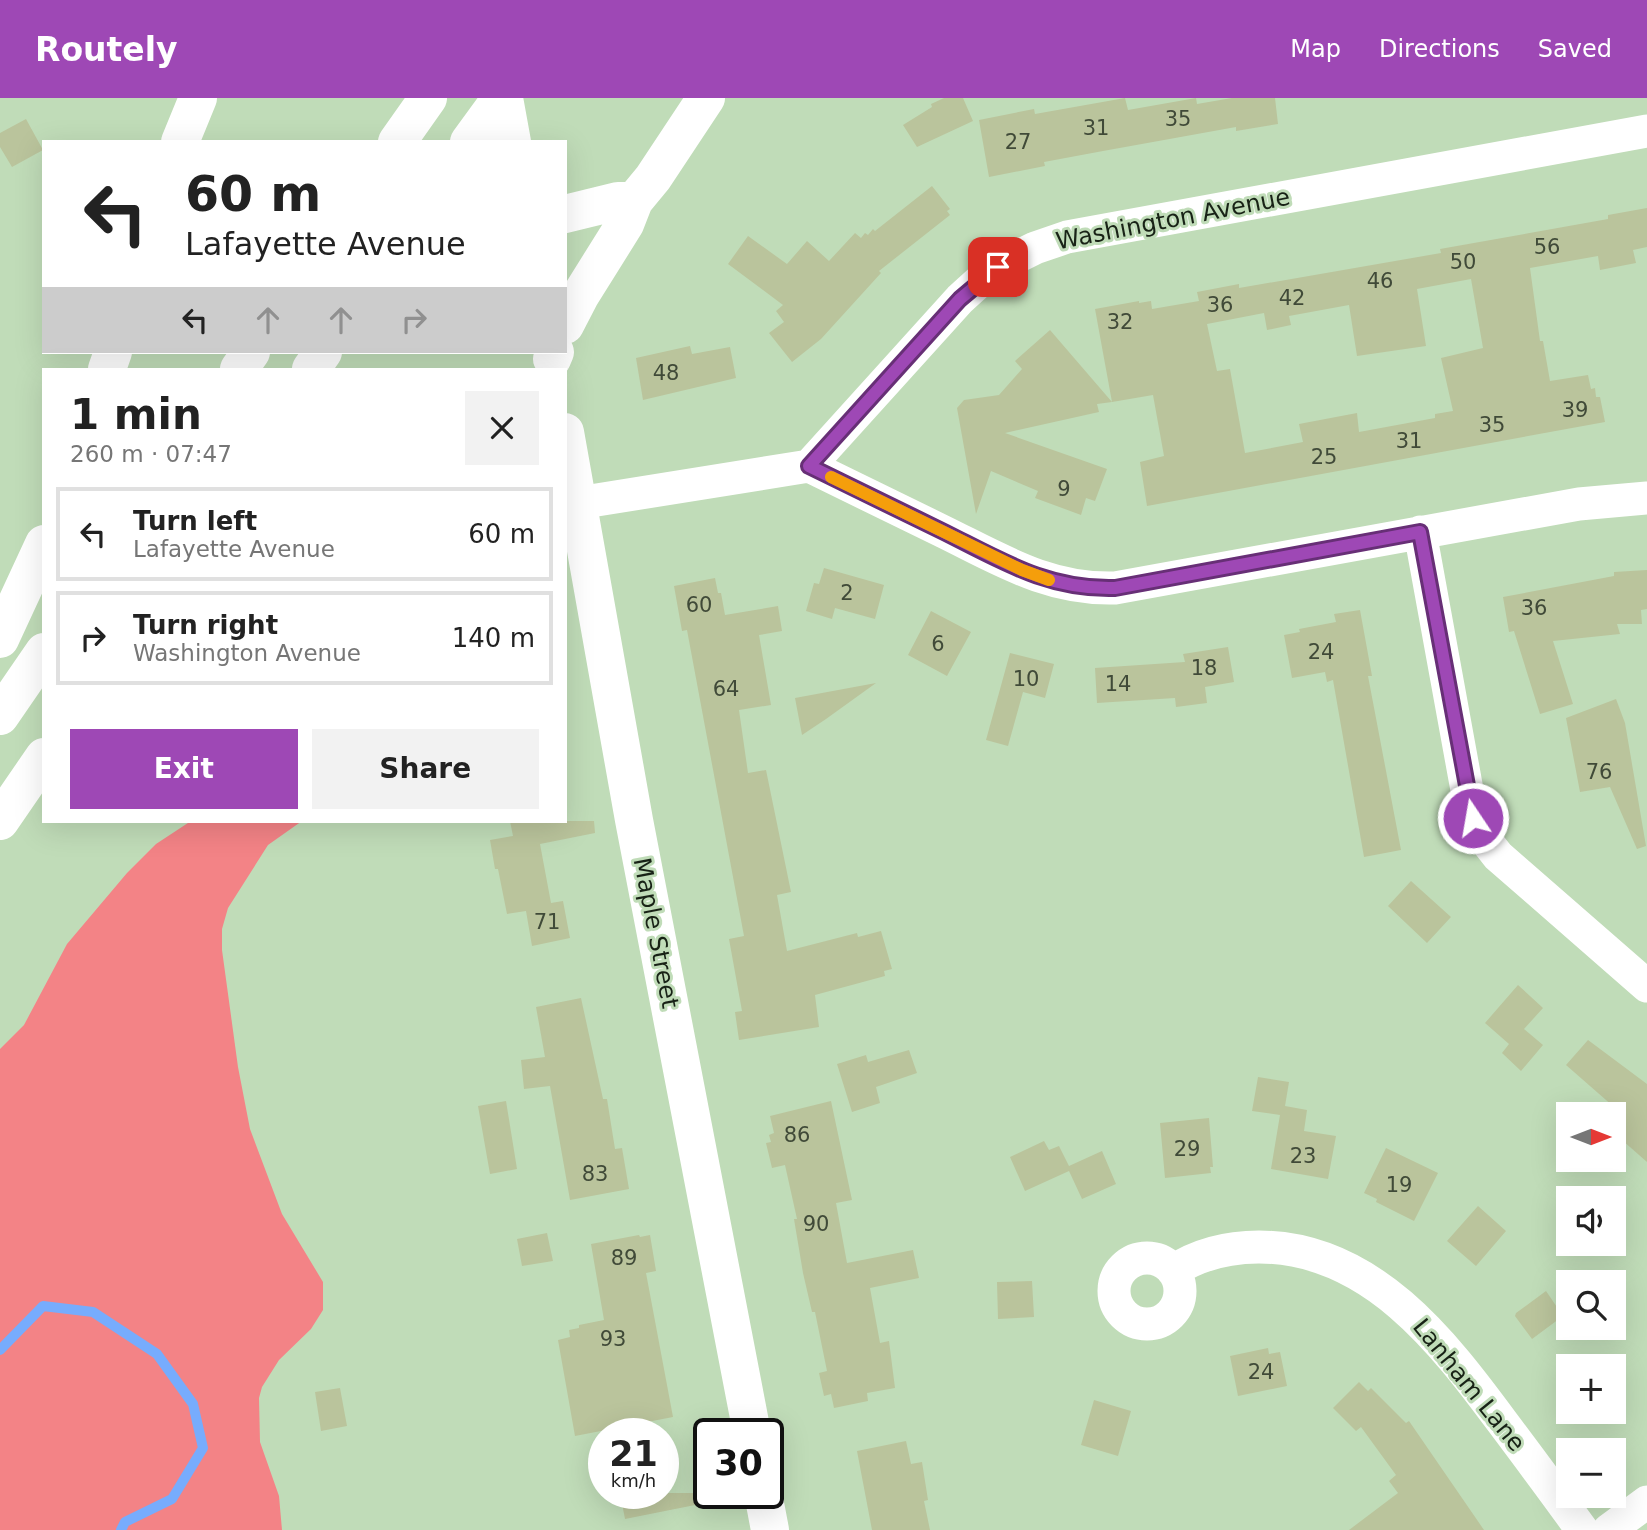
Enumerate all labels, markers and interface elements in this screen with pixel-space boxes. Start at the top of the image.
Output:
text: Routely [35,30,178,69]
text: Map [1290,35,1341,63]
text: Directions [1379,35,1500,63]
text: Saved [1538,35,1612,63]
house number: 35 [1165,107,1191,131]
house number: 31 [1083,116,1109,140]
house number: 27 [1005,130,1031,154]
text: 60 m [185,166,321,223]
icon: left [70,168,161,259]
street label: Washington Avenue [1054,183,1292,255]
text: Lafayette Avenue [185,225,466,263]
house number: 56 [1534,235,1560,259]
pin [968,237,1028,297]
icon: arrive [979,248,1017,286]
house number: 50 [1450,250,1476,274]
house number: 46 [1367,269,1393,293]
house number: 42 [1279,286,1305,310]
house number: 36 [1207,293,1233,317]
icon: left [176,301,214,339]
icon: ahead [249,301,287,339]
icon: ahead [322,301,360,339]
icon: right [395,301,433,339]
house number: 32 [1107,310,1133,334]
house number: 48 [653,361,679,385]
text: 1 min [70,390,202,439]
button: close [465,391,539,465]
house number: 39 [1562,398,1588,422]
house number: 35 [1479,413,1505,437]
house number: 31 [1396,429,1422,453]
text: 260 m · 07:47 [70,441,232,467]
house number: 25 [1311,445,1337,469]
house number: 9 [1057,477,1071,501]
text: Turn left [133,506,257,536]
icon: left [74,515,112,553]
text: 60 m [468,519,535,549]
text: Lafayette Avenue [133,536,335,562]
house number: 2 [840,581,854,605]
house number: 60 [686,593,712,617]
house number: 36 [1521,596,1547,620]
text: Turn right [133,610,278,640]
icon: right [74,619,112,657]
text: 140 m [452,623,535,653]
house number: 6 [931,632,945,656]
text: Washington Avenue [133,640,361,666]
house number: 24 [1308,640,1334,664]
house number: 18 [1191,656,1217,680]
house number: 10 [1013,667,1039,691]
house number: 14 [1105,672,1131,696]
house number: 64 [713,677,739,701]
button: Exit [70,729,298,809]
button: Share [312,729,539,809]
house number: 76 [1586,760,1612,784]
position arrow [1436,781,1510,855]
street label: Maple Street [628,855,684,1011]
house number: 71 [534,910,560,934]
north arrow [1556,1102,1626,1172]
map controls [1556,1102,1626,1508]
house number: 86 [784,1123,810,1147]
house number: 29 [1174,1137,1200,1161]
house number: 23 [1290,1144,1316,1168]
house number: 83 [582,1162,608,1186]
house number: 19 [1386,1173,1412,1197]
button: sound [1556,1186,1626,1256]
house number: 90 [803,1212,829,1236]
house number: 89 [611,1246,637,1270]
button: search [1556,1270,1626,1340]
street label: Lanham Lane [1407,1313,1531,1457]
house number: 93 [600,1327,626,1351]
button: + [1556,1354,1626,1424]
house number: 24 [1248,1360,1274,1384]
speed limit sign: 30 [693,1418,784,1509]
text: 21 [609,1434,658,1474]
button: − [1556,1438,1626,1508]
text: km/h [611,1470,656,1491]

